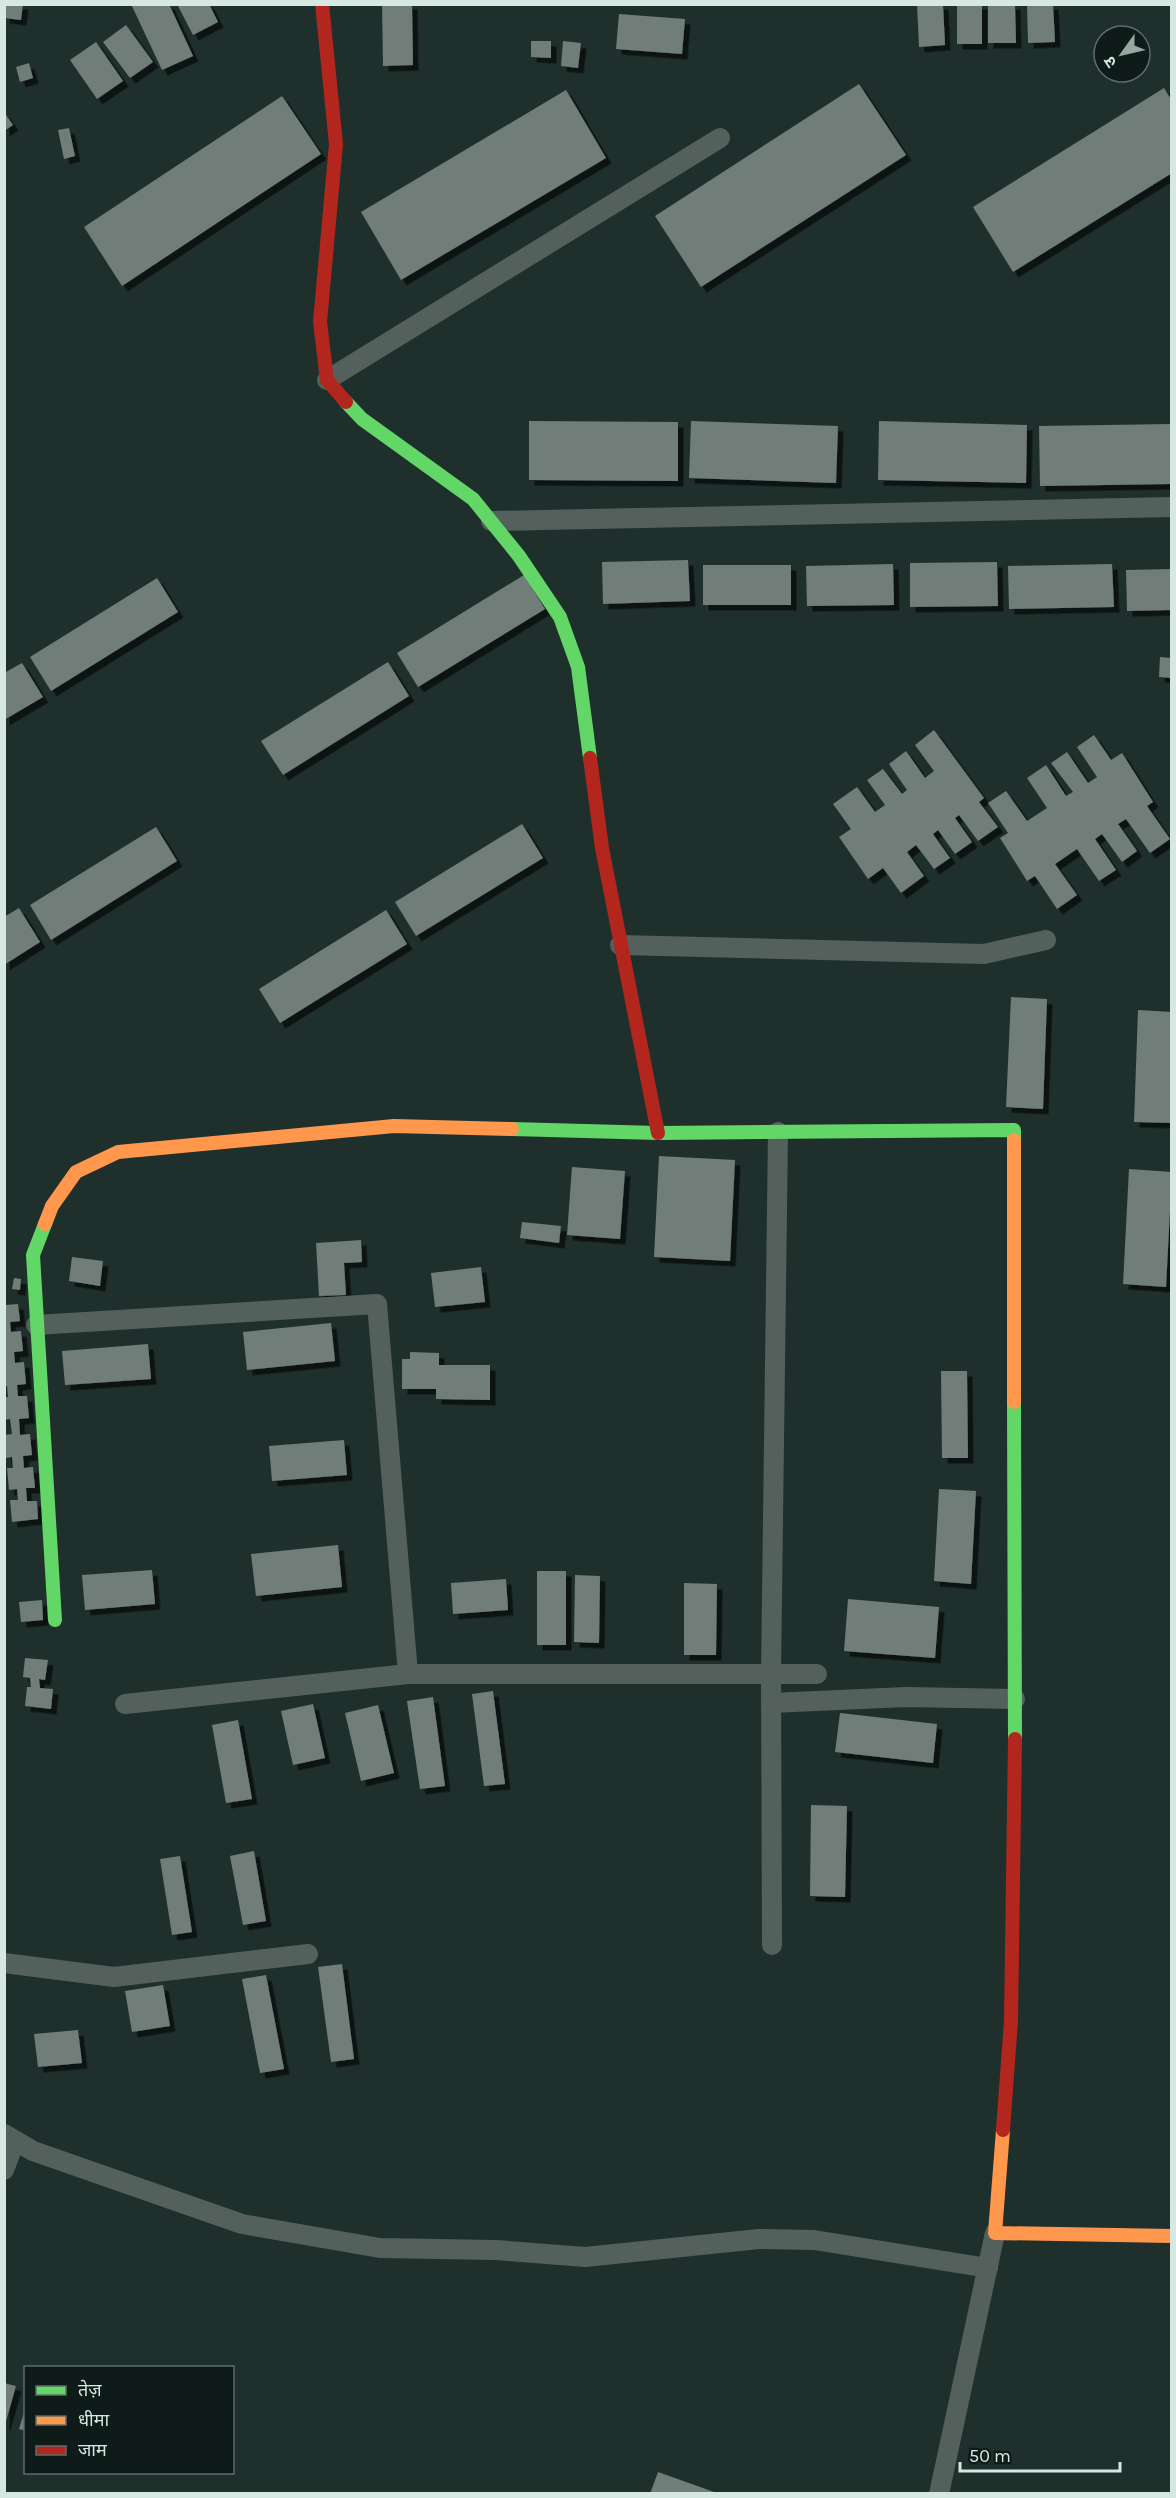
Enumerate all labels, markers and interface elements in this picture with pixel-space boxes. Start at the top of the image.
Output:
north arrow [1092,24,1152,84]
text: उ [1099,52,1120,71]
legend [24,2366,234,2474]
text: तेज़ [78,2379,102,2401]
text: धीमा [78,2409,109,2431]
scale bar [960,2435,1120,2473]
text: जाम [78,2439,108,2461]
text: 50 m [969,2445,1011,2467]

